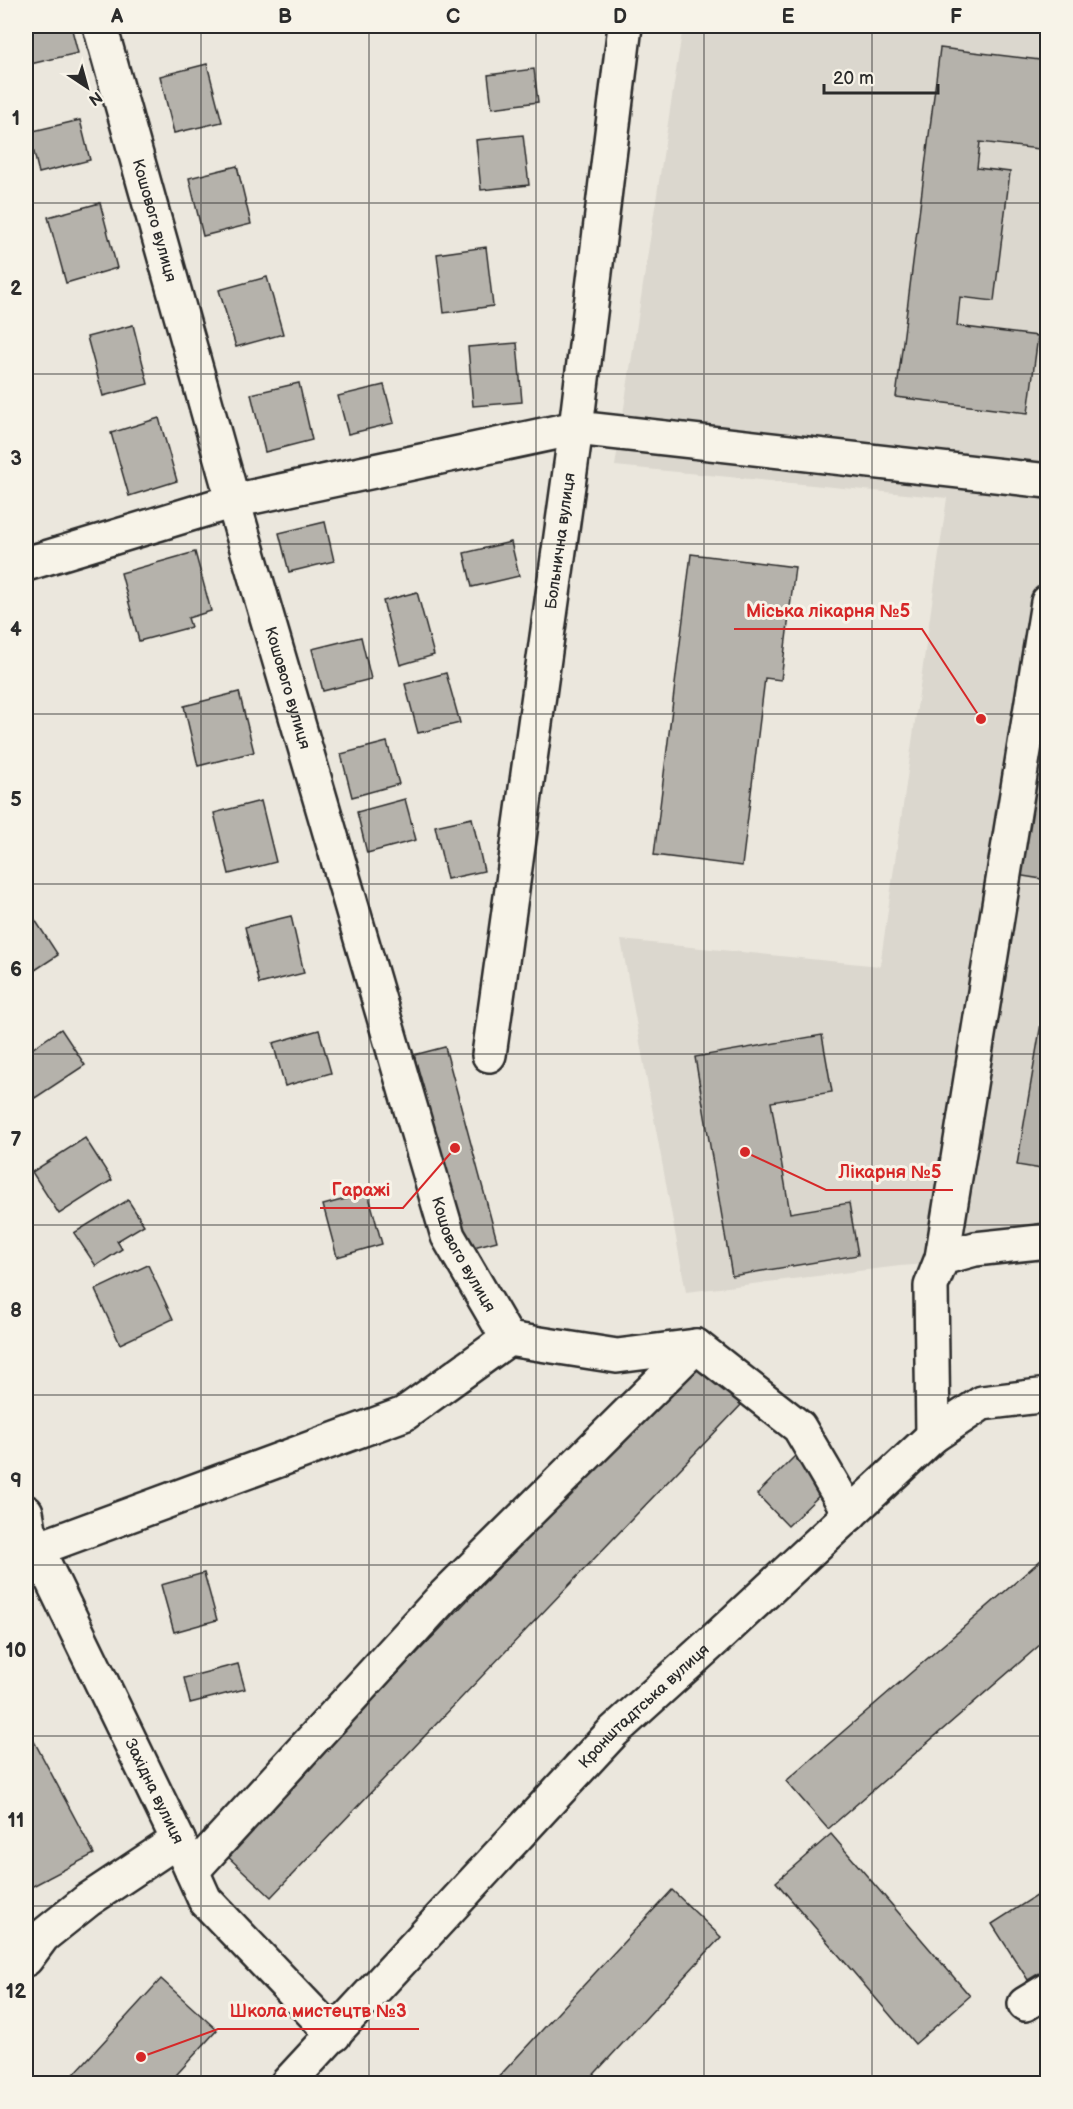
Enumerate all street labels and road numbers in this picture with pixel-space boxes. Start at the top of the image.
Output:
street label: Кошового вулиця [128,157,181,284]
street label: Больнична вулиця [541,471,579,610]
street label: Кошового вулиця [261,624,315,752]
street label: Кошового вулиця [428,1194,500,1315]
street label: Кронштадтська вулиця [575,1640,713,1772]
street label: Західна вулиця [121,1735,188,1847]

